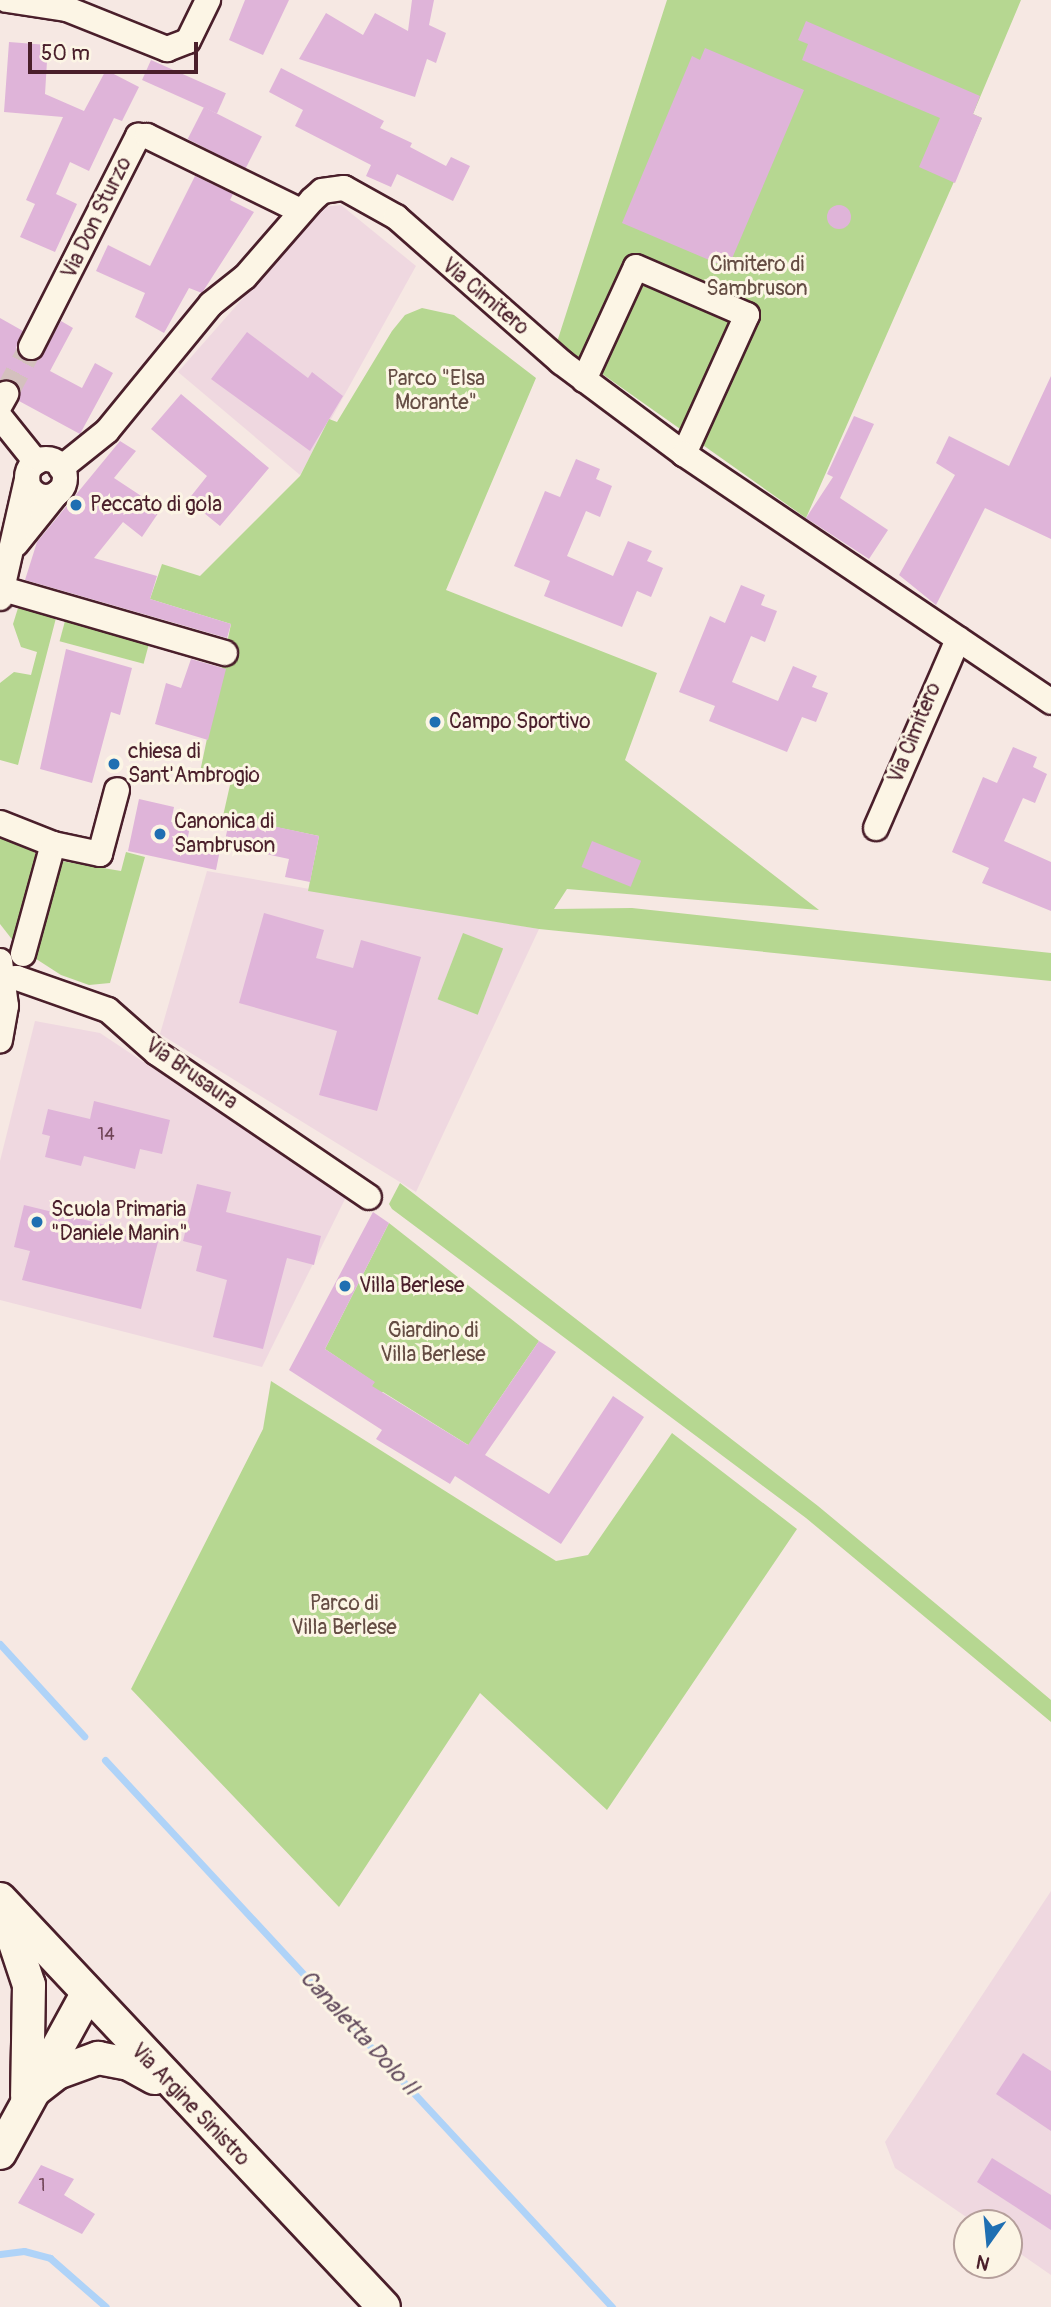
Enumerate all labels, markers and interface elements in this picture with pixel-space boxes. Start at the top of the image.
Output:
scale bar [32,28,201,72]
text: 50 m [41,40,90,67]
street label: Via Don Sturzo [57,153,137,283]
park label: Cimitero di Sambruson [706,252,808,302]
street label: Via Cimitero [436,253,534,341]
park label: Parco "Elsa Morante" [387,366,485,416]
place label: Peccato di gola [90,492,222,518]
marker: Peccato di gola [68,497,84,513]
street label: Via Cimitero [883,679,947,787]
place label: Campo Sportivo [449,709,591,735]
marker: Campo Sportivo [427,714,443,730]
place label: chiesa di Sant'Ambrogio [128,739,260,789]
marker: chiesa di Sant'Ambrogio [106,756,122,772]
place label: Canonica di Sambruson [174,809,275,859]
marker: Canonica di Sambruson [152,826,168,842]
street label: Via Brusaura [140,1033,242,1115]
house number: 14 [97,1124,115,1146]
place label: Scuola Primaria "Daniele Manin" [51,1197,188,1247]
marker: Scuola Primaria "Daniele Manin" [29,1214,45,1230]
place label: Villa Berlese [359,1273,464,1299]
marker: Villa Berlese [337,1278,353,1294]
park label: Giardino di Villa Berlese [380,1318,486,1368]
park label: Parco di Villa Berlese [291,1591,397,1641]
water label: Canaletta Dolo II [294,1965,424,2101]
street label: Via Argine Sinistro [125,2039,255,2171]
house number: 1 [38,2175,46,2197]
north arrow [953,2209,1023,2279]
text: N [974,2249,992,2276]

